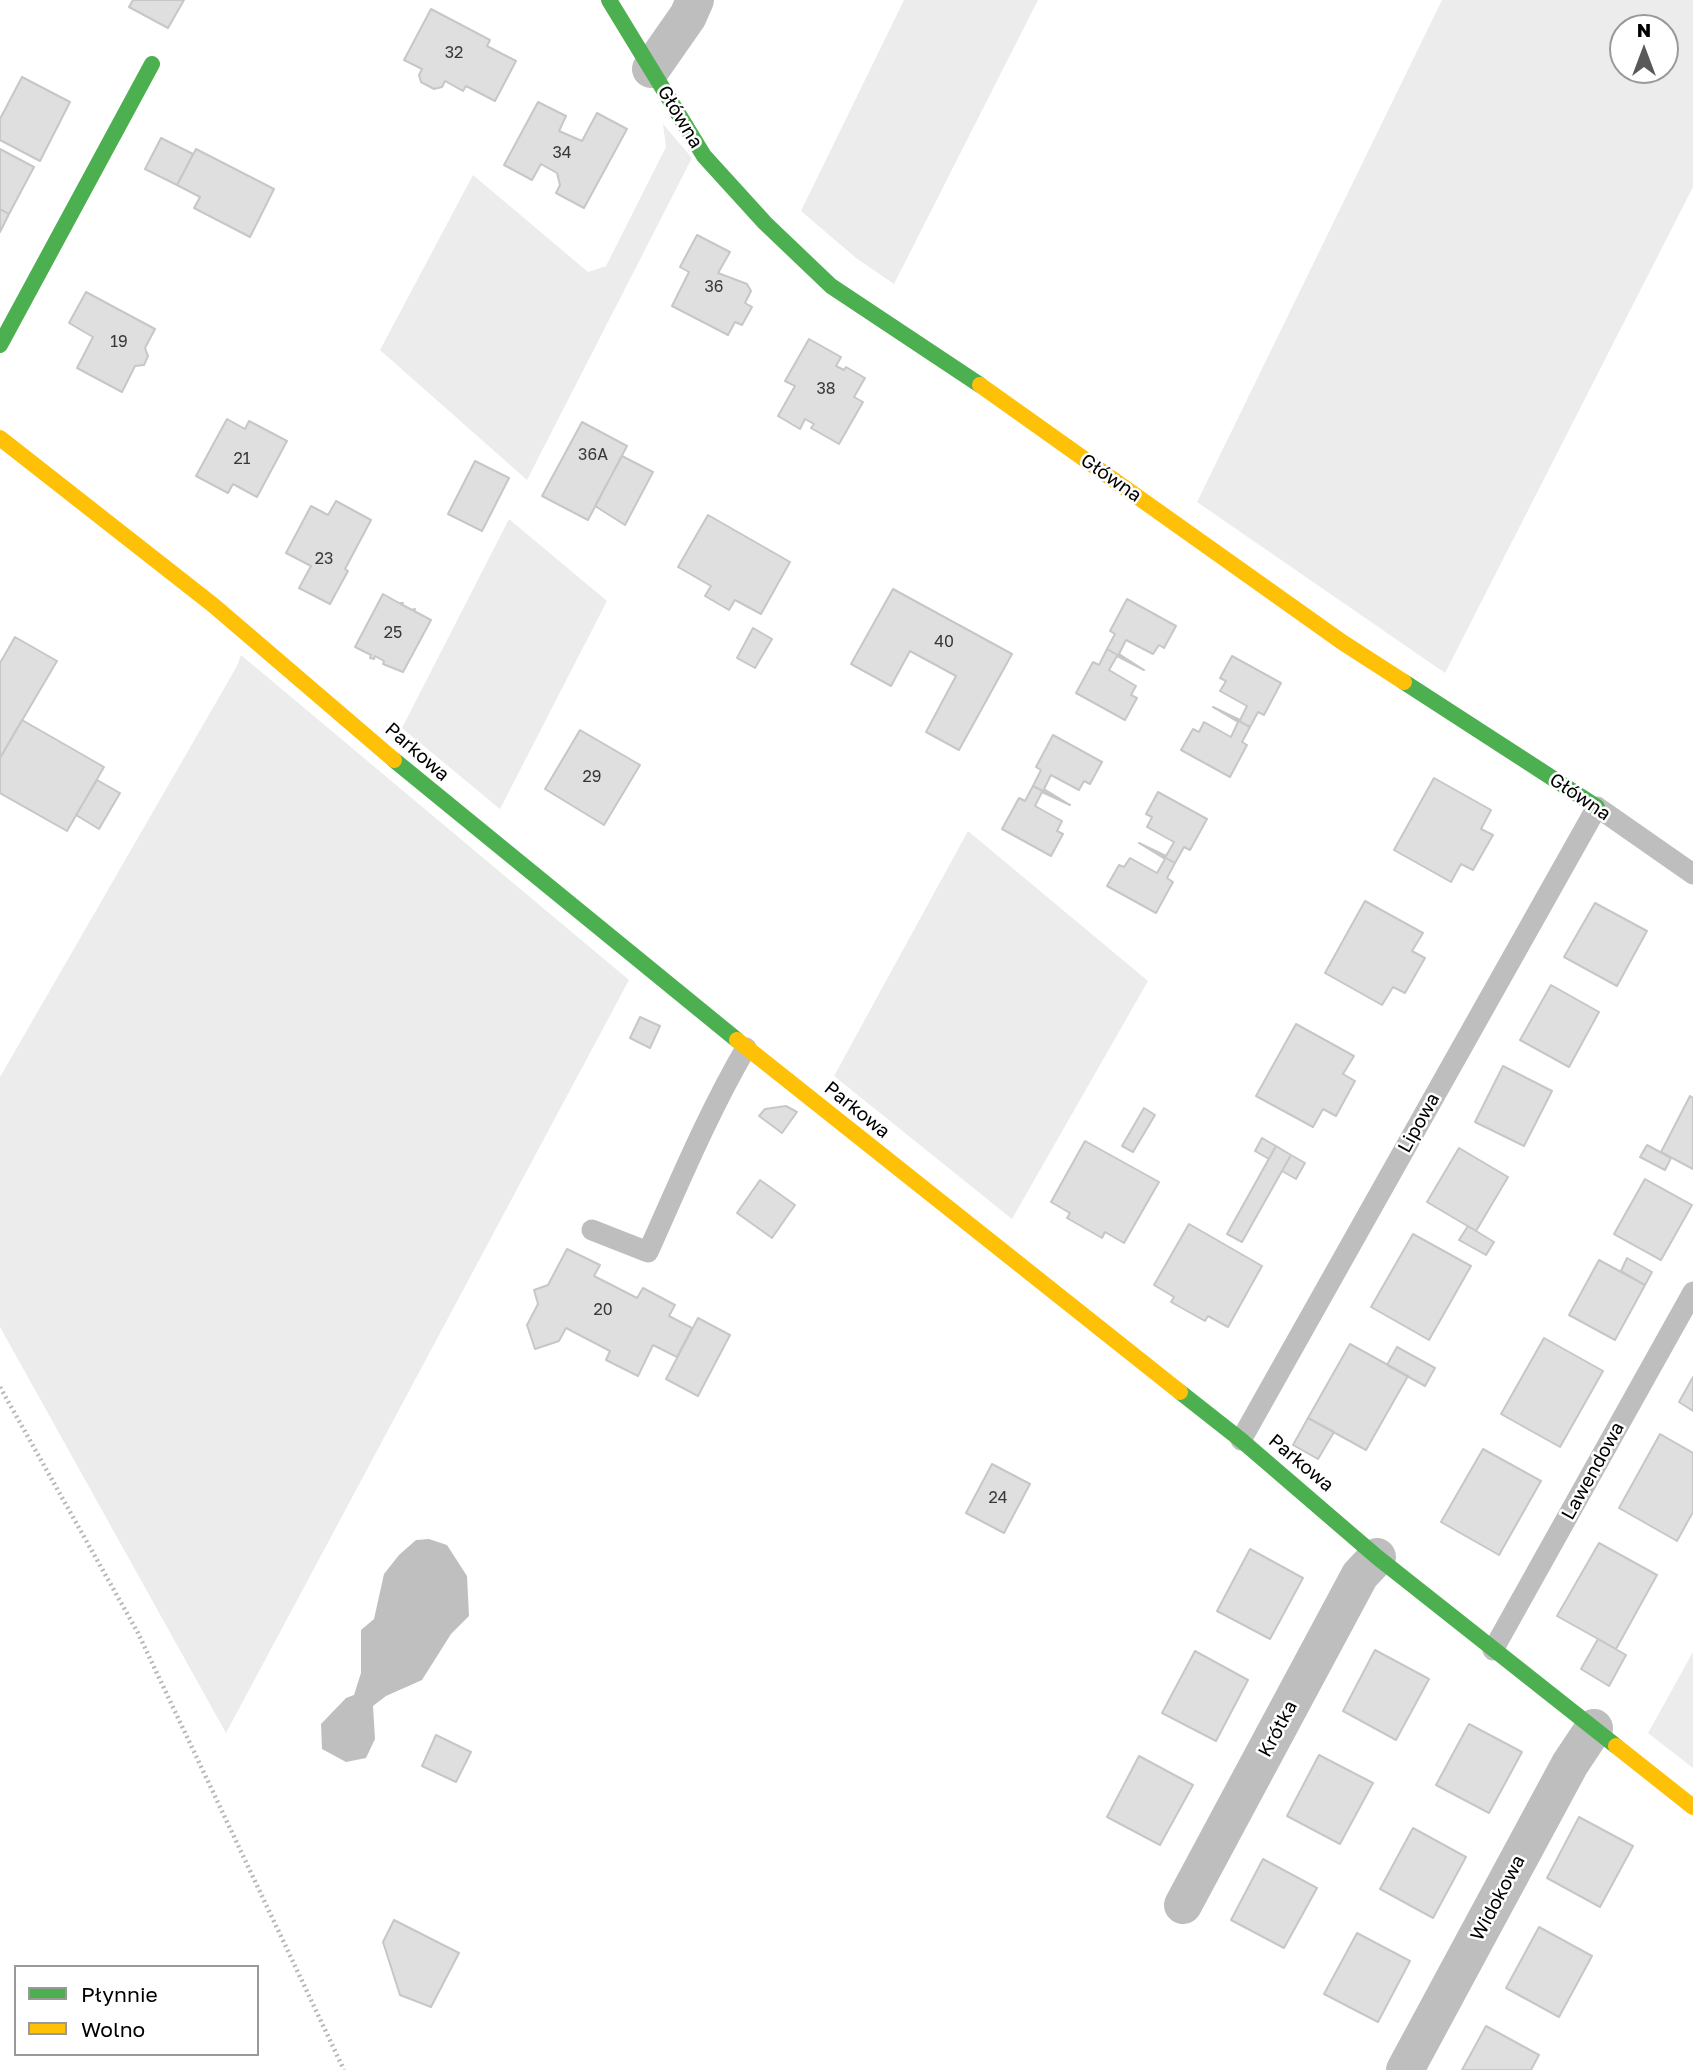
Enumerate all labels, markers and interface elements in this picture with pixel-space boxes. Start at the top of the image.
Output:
north arrow [1609,14,1679,84]
text: N [1637,18,1651,41]
house number: 32 [445,43,463,63]
street label: Główna [652,82,708,152]
house number: 34 [552,143,572,163]
house number: 36 [704,277,724,297]
house number: 19 [110,332,128,352]
house number: 38 [816,379,836,399]
house number: 36A [578,445,608,465]
house number: 21 [233,449,251,469]
street label: Główna [1076,449,1146,507]
house number: 23 [315,549,333,569]
house number: 25 [384,623,402,643]
house number: 40 [934,632,954,652]
street label: Parkowa [380,718,454,786]
house number: 29 [583,767,601,787]
street label: Główna [1545,768,1615,826]
street label: Parkowa [820,1077,894,1143]
street label: Lipowa [1393,1089,1445,1157]
house number: 20 [593,1300,613,1320]
street label: Lawendowa [1557,1418,1629,1524]
street label: Parkowa [1264,1429,1338,1497]
house number: 24 [988,1488,1008,1508]
street label: Krótka [1254,1697,1302,1761]
street label: Widokowa [1466,1851,1530,1945]
legend [14,1965,259,2056]
text: Płynnie [81,1981,158,2007]
text: Wolno [81,2016,145,2042]

